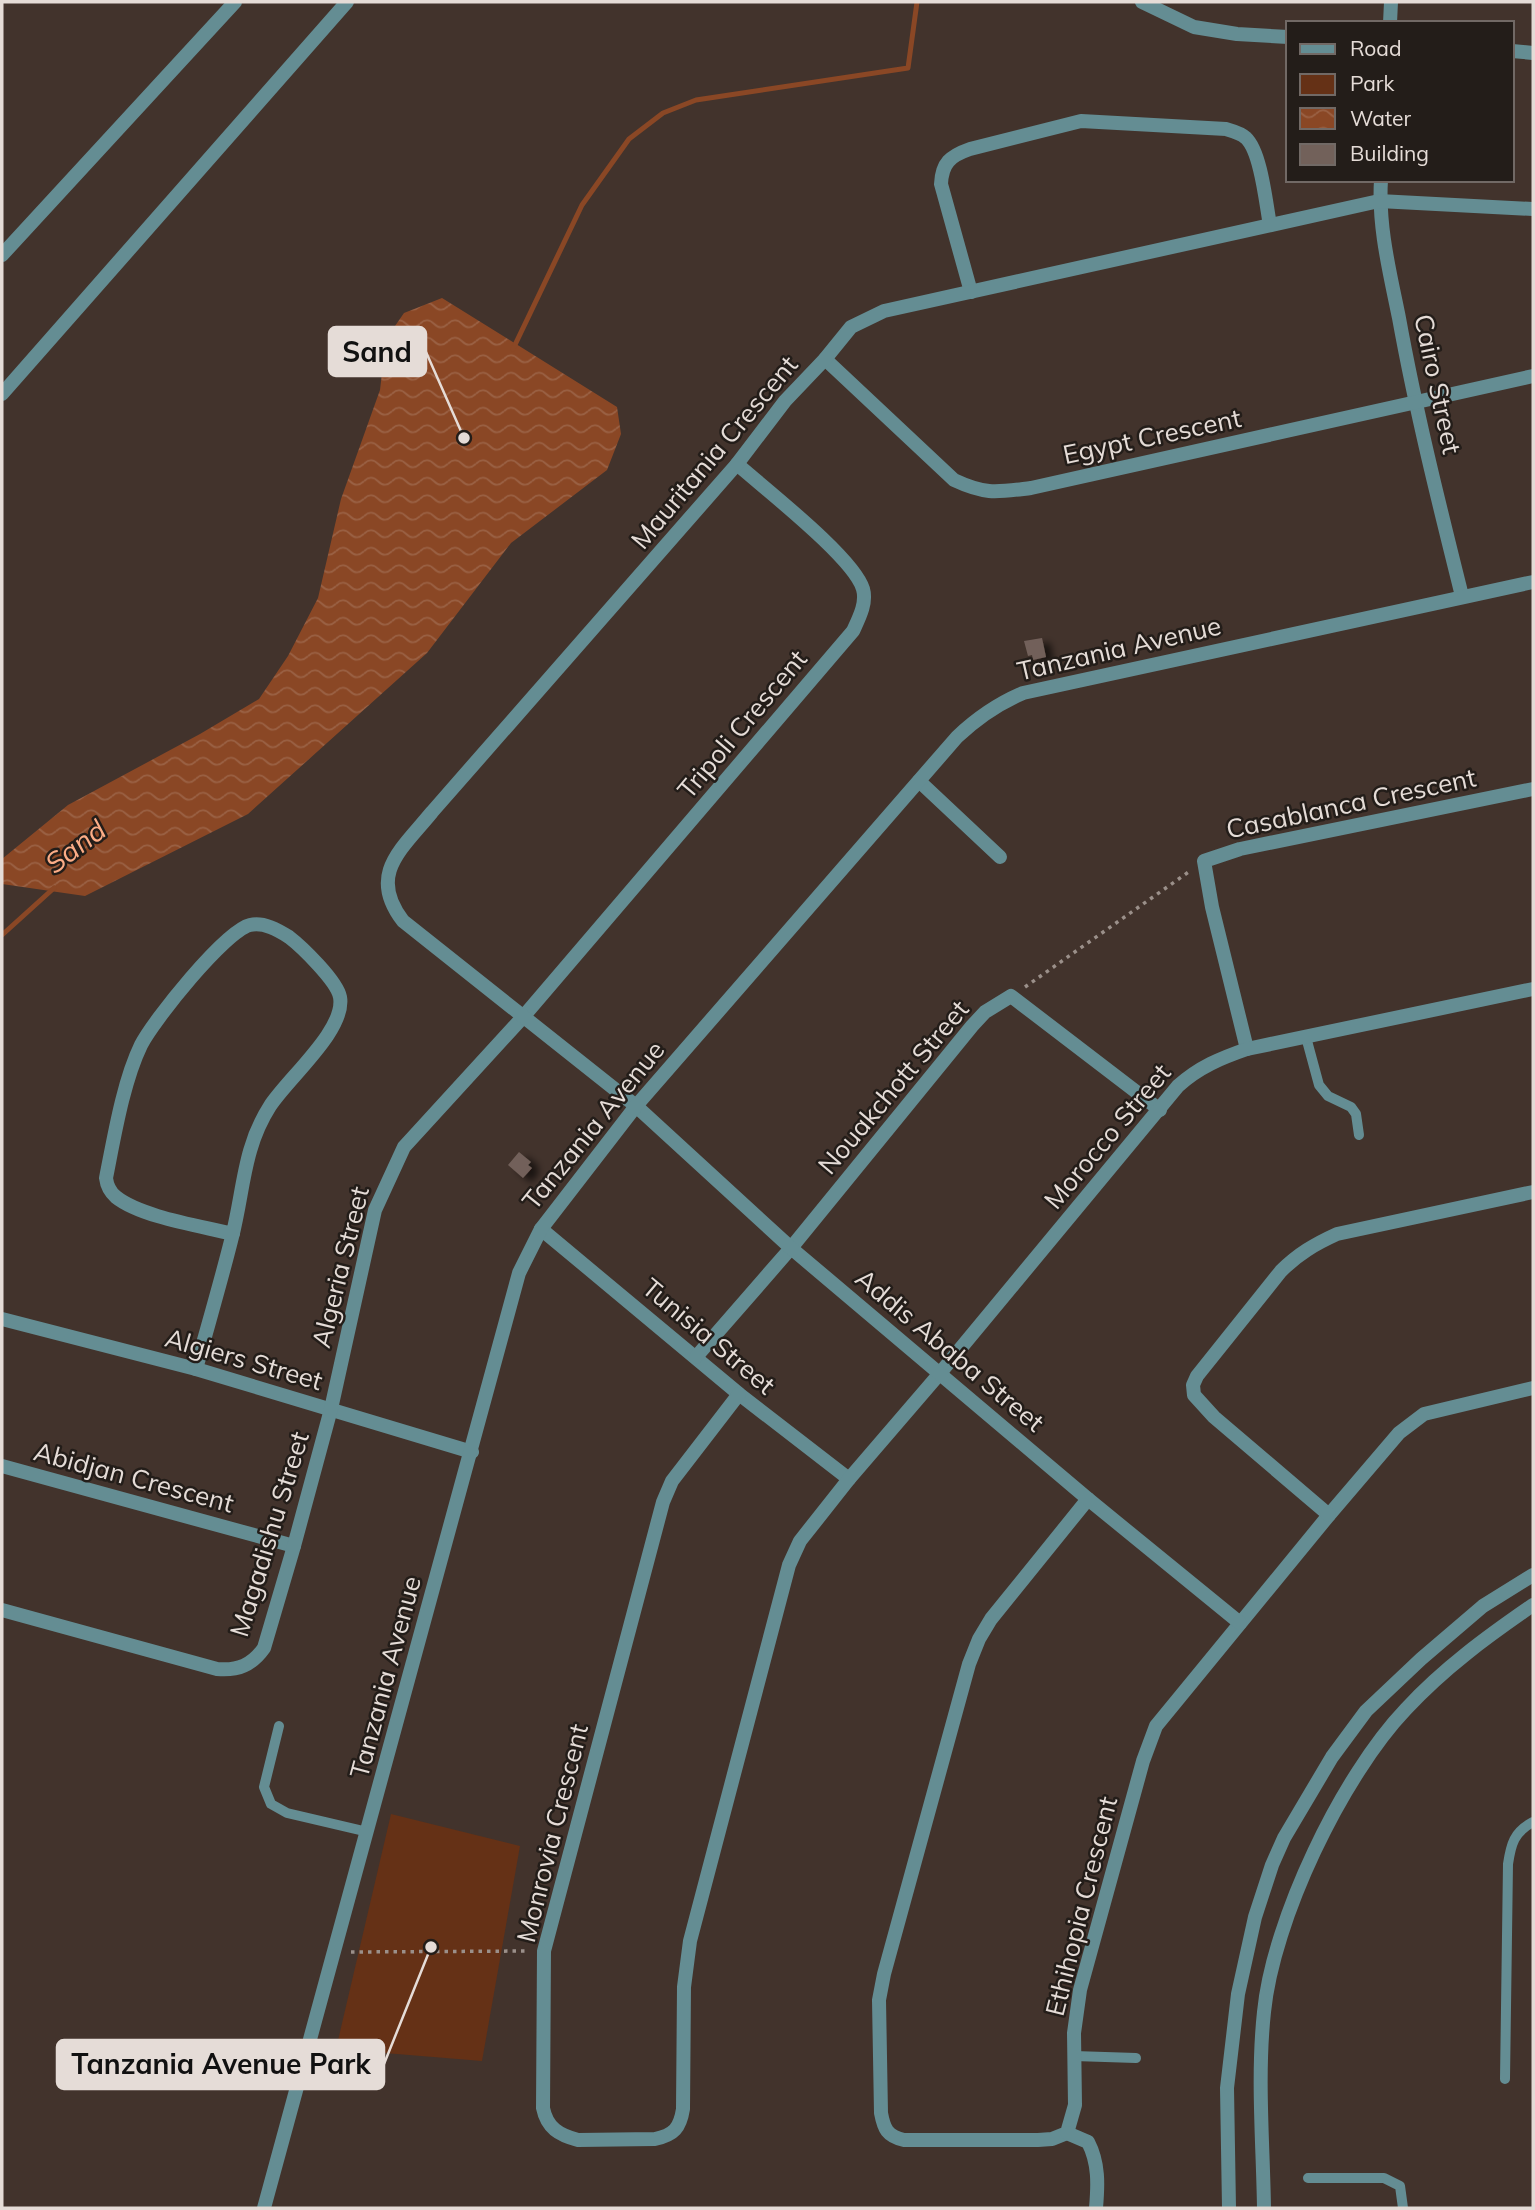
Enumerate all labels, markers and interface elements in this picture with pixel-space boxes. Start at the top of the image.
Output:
legend [1286,21,1514,182]
text: Road [1350,35,1401,61]
text: Park [1350,70,1394,96]
text: Water [1350,105,1411,131]
text: Building [1350,140,1429,166]
street label: Cairo Street [1407,311,1469,457]
callout: Sand [329,327,426,376]
text: Sand [342,334,412,369]
street label: Mauritania Crescent [624,349,804,555]
street label: Egypt Crescent [1060,401,1244,471]
street label: Tanzania Avenue [1014,609,1224,687]
street label: Tripoli Crescent [670,643,814,805]
street label: Casablanca Crescent [1223,760,1479,846]
water label: Sand [38,812,113,880]
street label: Nouakchott Street [811,993,975,1181]
street label: Tanzania Avenue [515,1034,671,1216]
street label: Morocco Street [1036,1056,1178,1216]
street label: Algeria Street [304,1183,376,1351]
street label: Addis Ababa Street [849,1261,1051,1439]
street label: Tunisia Street [636,1271,782,1401]
street label: Algiers Street [161,1321,327,1397]
street label: Magadishu Street [222,1427,316,1641]
street label: Abidjan Crescent [30,1434,238,1520]
street label: Tanzania Avenue [342,1572,428,1782]
street label: Monrovia Crescent [509,1720,595,1946]
street label: Ethihopia Crescent [1038,1793,1124,2019]
callout: Tanzania Avenue Park [57,2040,384,2089]
text: Tanzania Avenue Park [71,2046,371,2081]

